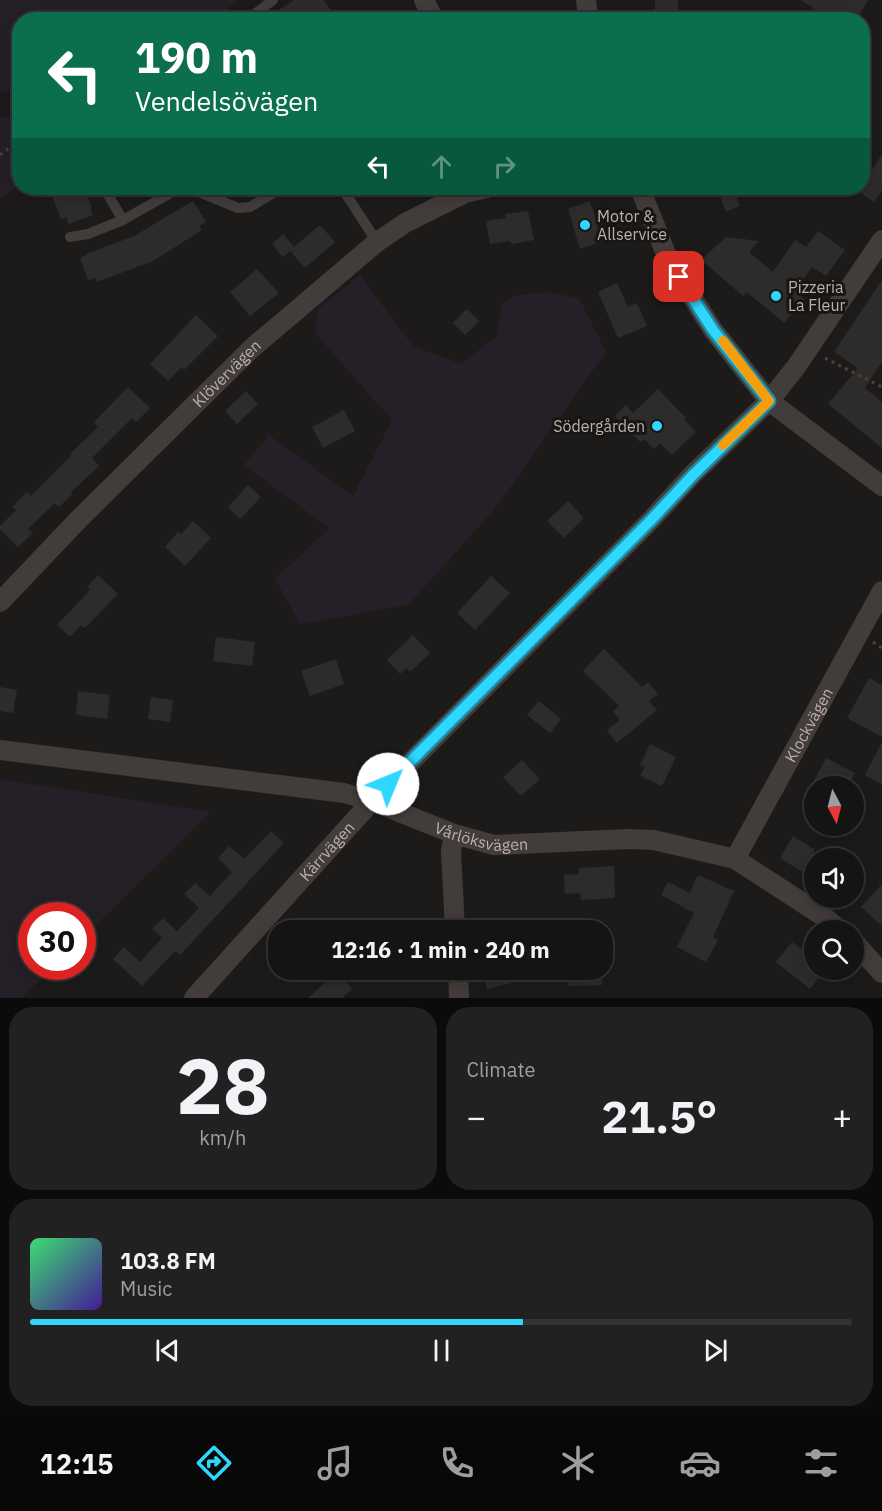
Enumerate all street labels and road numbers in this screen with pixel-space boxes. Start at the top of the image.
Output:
street label: Klövervägen [188,335,265,411]
street label: Klockvägen [780,684,837,766]
street label: Kärrvägen [295,817,359,885]
street label: Vårlöksvägen [432,817,528,855]

